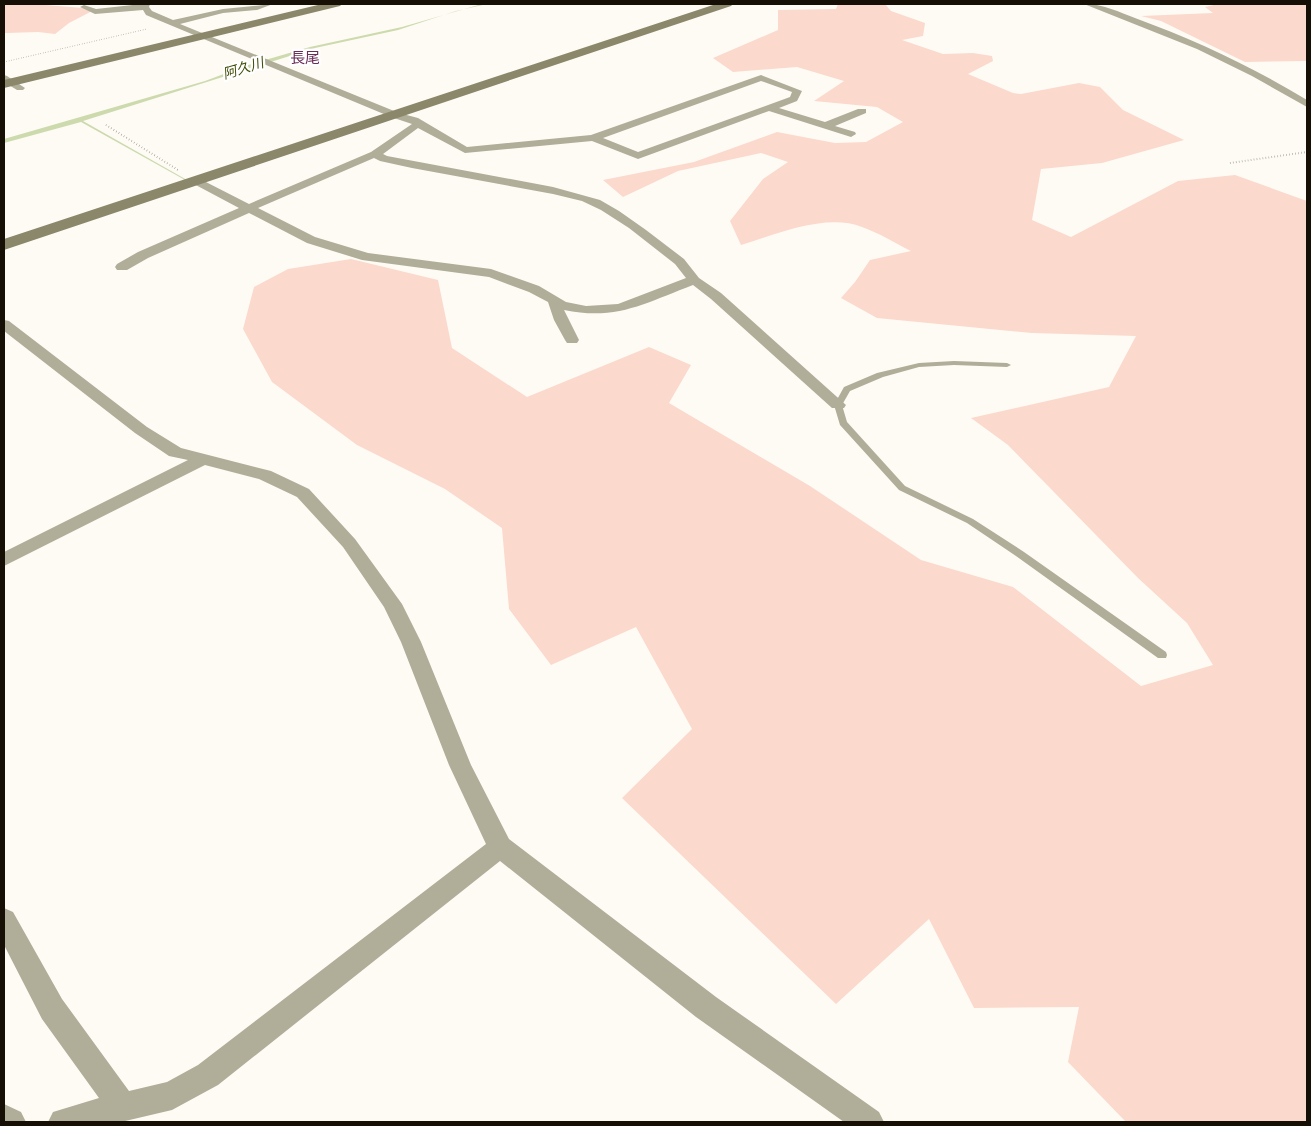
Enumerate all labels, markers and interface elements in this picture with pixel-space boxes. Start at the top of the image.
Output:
district label: 長尾 [290,49,320,67]
water label: 阿久川 [221,54,267,82]

